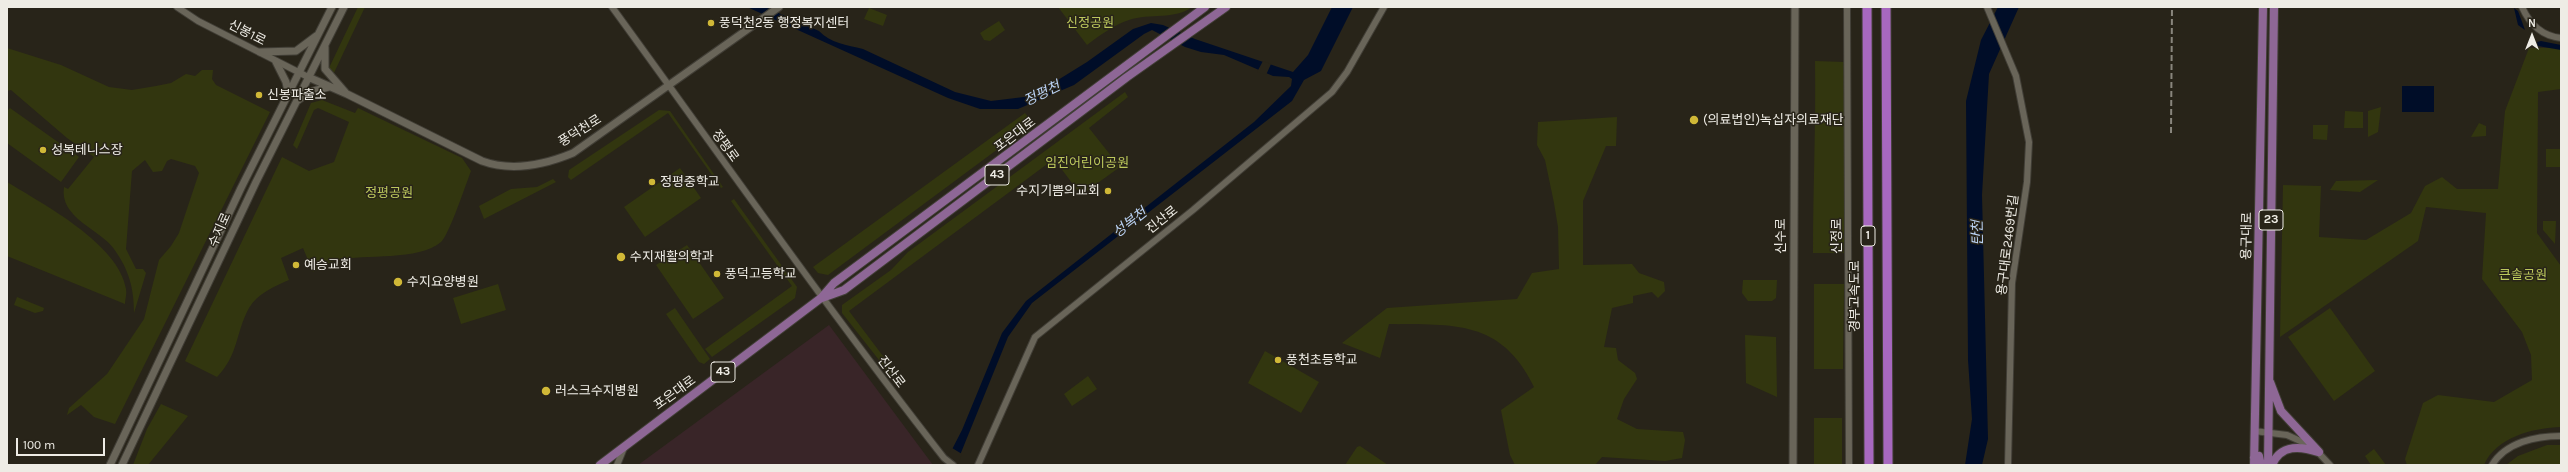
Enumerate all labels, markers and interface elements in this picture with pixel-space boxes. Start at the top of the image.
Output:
place label: 풍덕천2동 행정복지센터 [719,15,849,31]
park label: 신정공원 [1066,15,1114,31]
north arrow [2512,16,2552,56]
street label: 신봉1로 [226,17,268,49]
text: N [2528,17,2536,30]
marker: 풍덕천2동 행정복지센터 [706,18,716,28]
water label: 정평천 [1021,78,1063,110]
place label: 신봉파출소 [267,87,327,103]
marker: 신봉파출소 [254,90,264,100]
street label: 풍덕천로 [556,112,604,150]
place label: (의료법인)녹십자의료재단 [1703,112,1844,128]
street label: 포은대로 [991,114,1039,156]
marker: (의료법인)녹십자의료재단 [1688,114,1700,126]
street label: 정평로 [708,127,742,165]
place label: 성복테니스장 [51,142,123,158]
marker: 성복테니스장 [38,145,48,155]
park label: 임진어린이공원 [1045,155,1129,171]
road number: 43 [985,165,1009,185]
place label: 정평중학교 [660,174,720,190]
marker: 정평중학교 [647,177,657,187]
place label: 수지기쁨의교회 [1016,183,1100,199]
park label: 정평공원 [365,185,413,201]
marker: 수지기쁨의교회 [1103,186,1113,196]
street label: 용구대로2469번길 [1994,194,2022,296]
street label: 진산로 [1143,203,1181,237]
water label: 성복천 [1110,204,1150,242]
street label: 수지로 [206,210,234,250]
road number: 23 [2259,210,2283,230]
street label: 용구대로 [2239,212,2255,260]
street label: 신수로 [1773,218,1789,254]
street label: 신정로 [1829,218,1845,254]
water label: 탄천 [1969,220,1987,246]
road number: 1 [1861,226,1875,246]
place label: 수지재활의학과 [630,249,714,265]
marker: 수지재활의학과 [615,251,627,263]
place label: 예승교회 [304,257,352,273]
marker: 예승교회 [291,260,301,270]
street label: 경부고속도로 [1847,260,1863,332]
place label: 풍덕고등학교 [725,266,797,282]
park label: 큰솔공원 [2499,267,2547,283]
marker: 풍덕고등학교 [712,269,722,279]
place label: 수지요양병원 [407,274,479,290]
marker: 수지요양병원 [392,276,404,288]
place label: 풍천초등학교 [1286,352,1358,368]
street label: 진산로 [874,353,908,391]
marker: 풍천초등학교 [1273,355,1283,365]
road number: 43 [711,362,735,382]
street label: 포은대로 [651,373,699,413]
place label: 러스크수지병원 [555,383,639,399]
marker: 러스크수지병원 [540,385,552,397]
scale bar [18,430,107,456]
text: 100 m [23,438,55,452]

